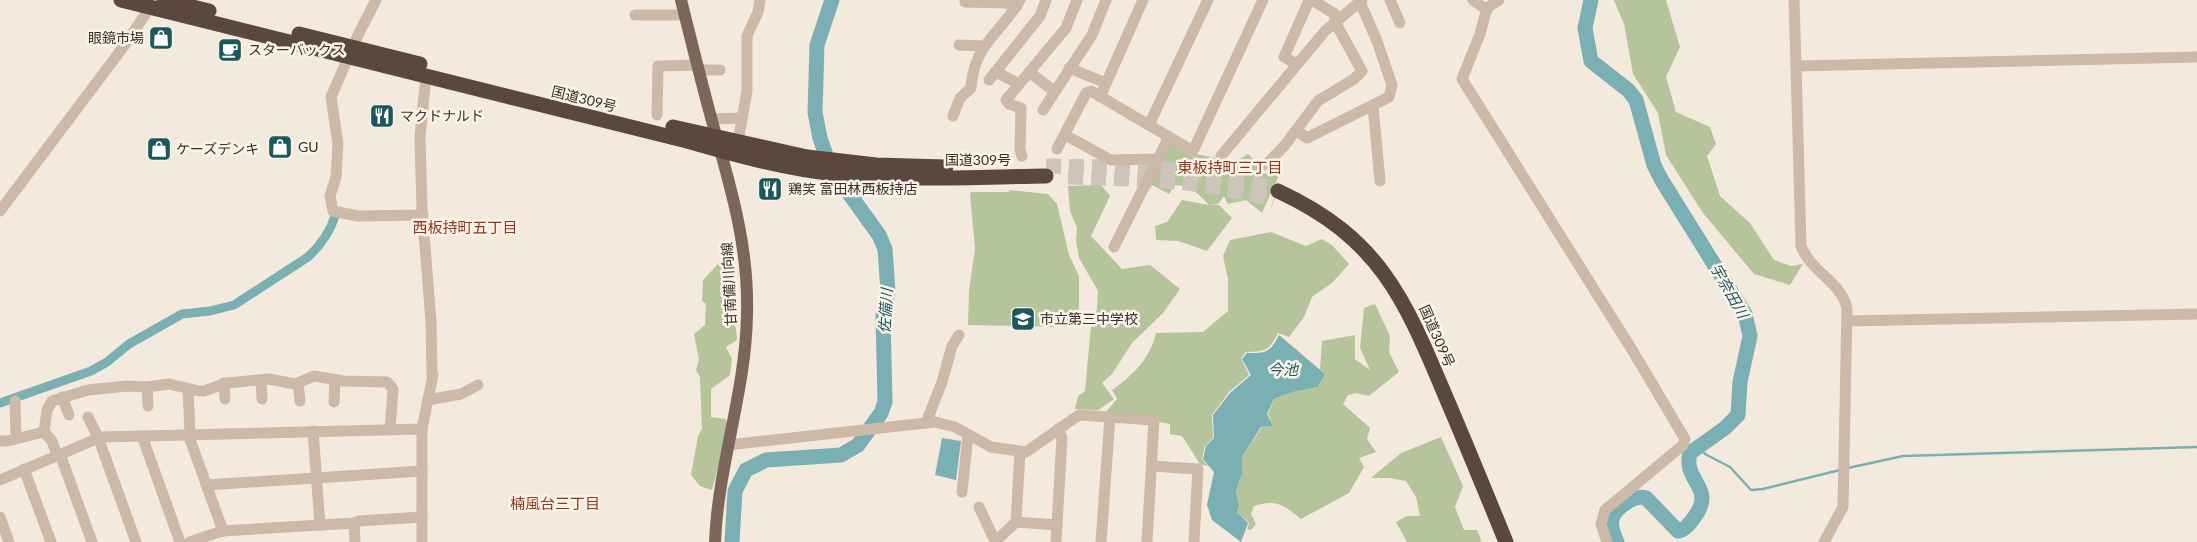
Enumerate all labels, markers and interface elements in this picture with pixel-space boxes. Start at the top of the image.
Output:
shop icon: 眼鏡市場 [148,25,174,51]
place label: 眼鏡市場 [88,29,144,46]
cafe icon: スターバックス [217,37,243,63]
place label: スターバックス [248,41,345,58]
street label: 国道309号 [550,82,618,115]
restaurant icon: マクドナルド [369,103,395,129]
place label: マクドナルド [400,107,484,124]
shop icon: GU [267,134,293,160]
shop icon: ケーズデンキ [146,136,172,162]
place label: GU [298,138,319,155]
place label: ケーズデンキ [176,140,259,157]
street label: 国道309号 [945,151,1011,168]
district label: 東板持町三丁目 [1177,158,1283,176]
restaurant icon: 鶏笑 富田林西板持店 [757,176,783,202]
place label: 鶏笑 富田林西板持店 [788,180,918,197]
district label: 西板持町五丁目 [412,218,518,236]
street label: 甘南備川向線 [718,242,739,326]
water label: 宇奈田川 [1707,260,1753,323]
water label: 佐備川 [875,286,895,334]
street label: 国道309号 [1416,302,1459,370]
school or university icon: 市立第三中学校 [1010,306,1036,332]
place label: 市立第三中学校 [1040,310,1138,327]
water label: 今池 [1268,360,1300,378]
district label: 楠風台三丁目 [510,494,600,512]

